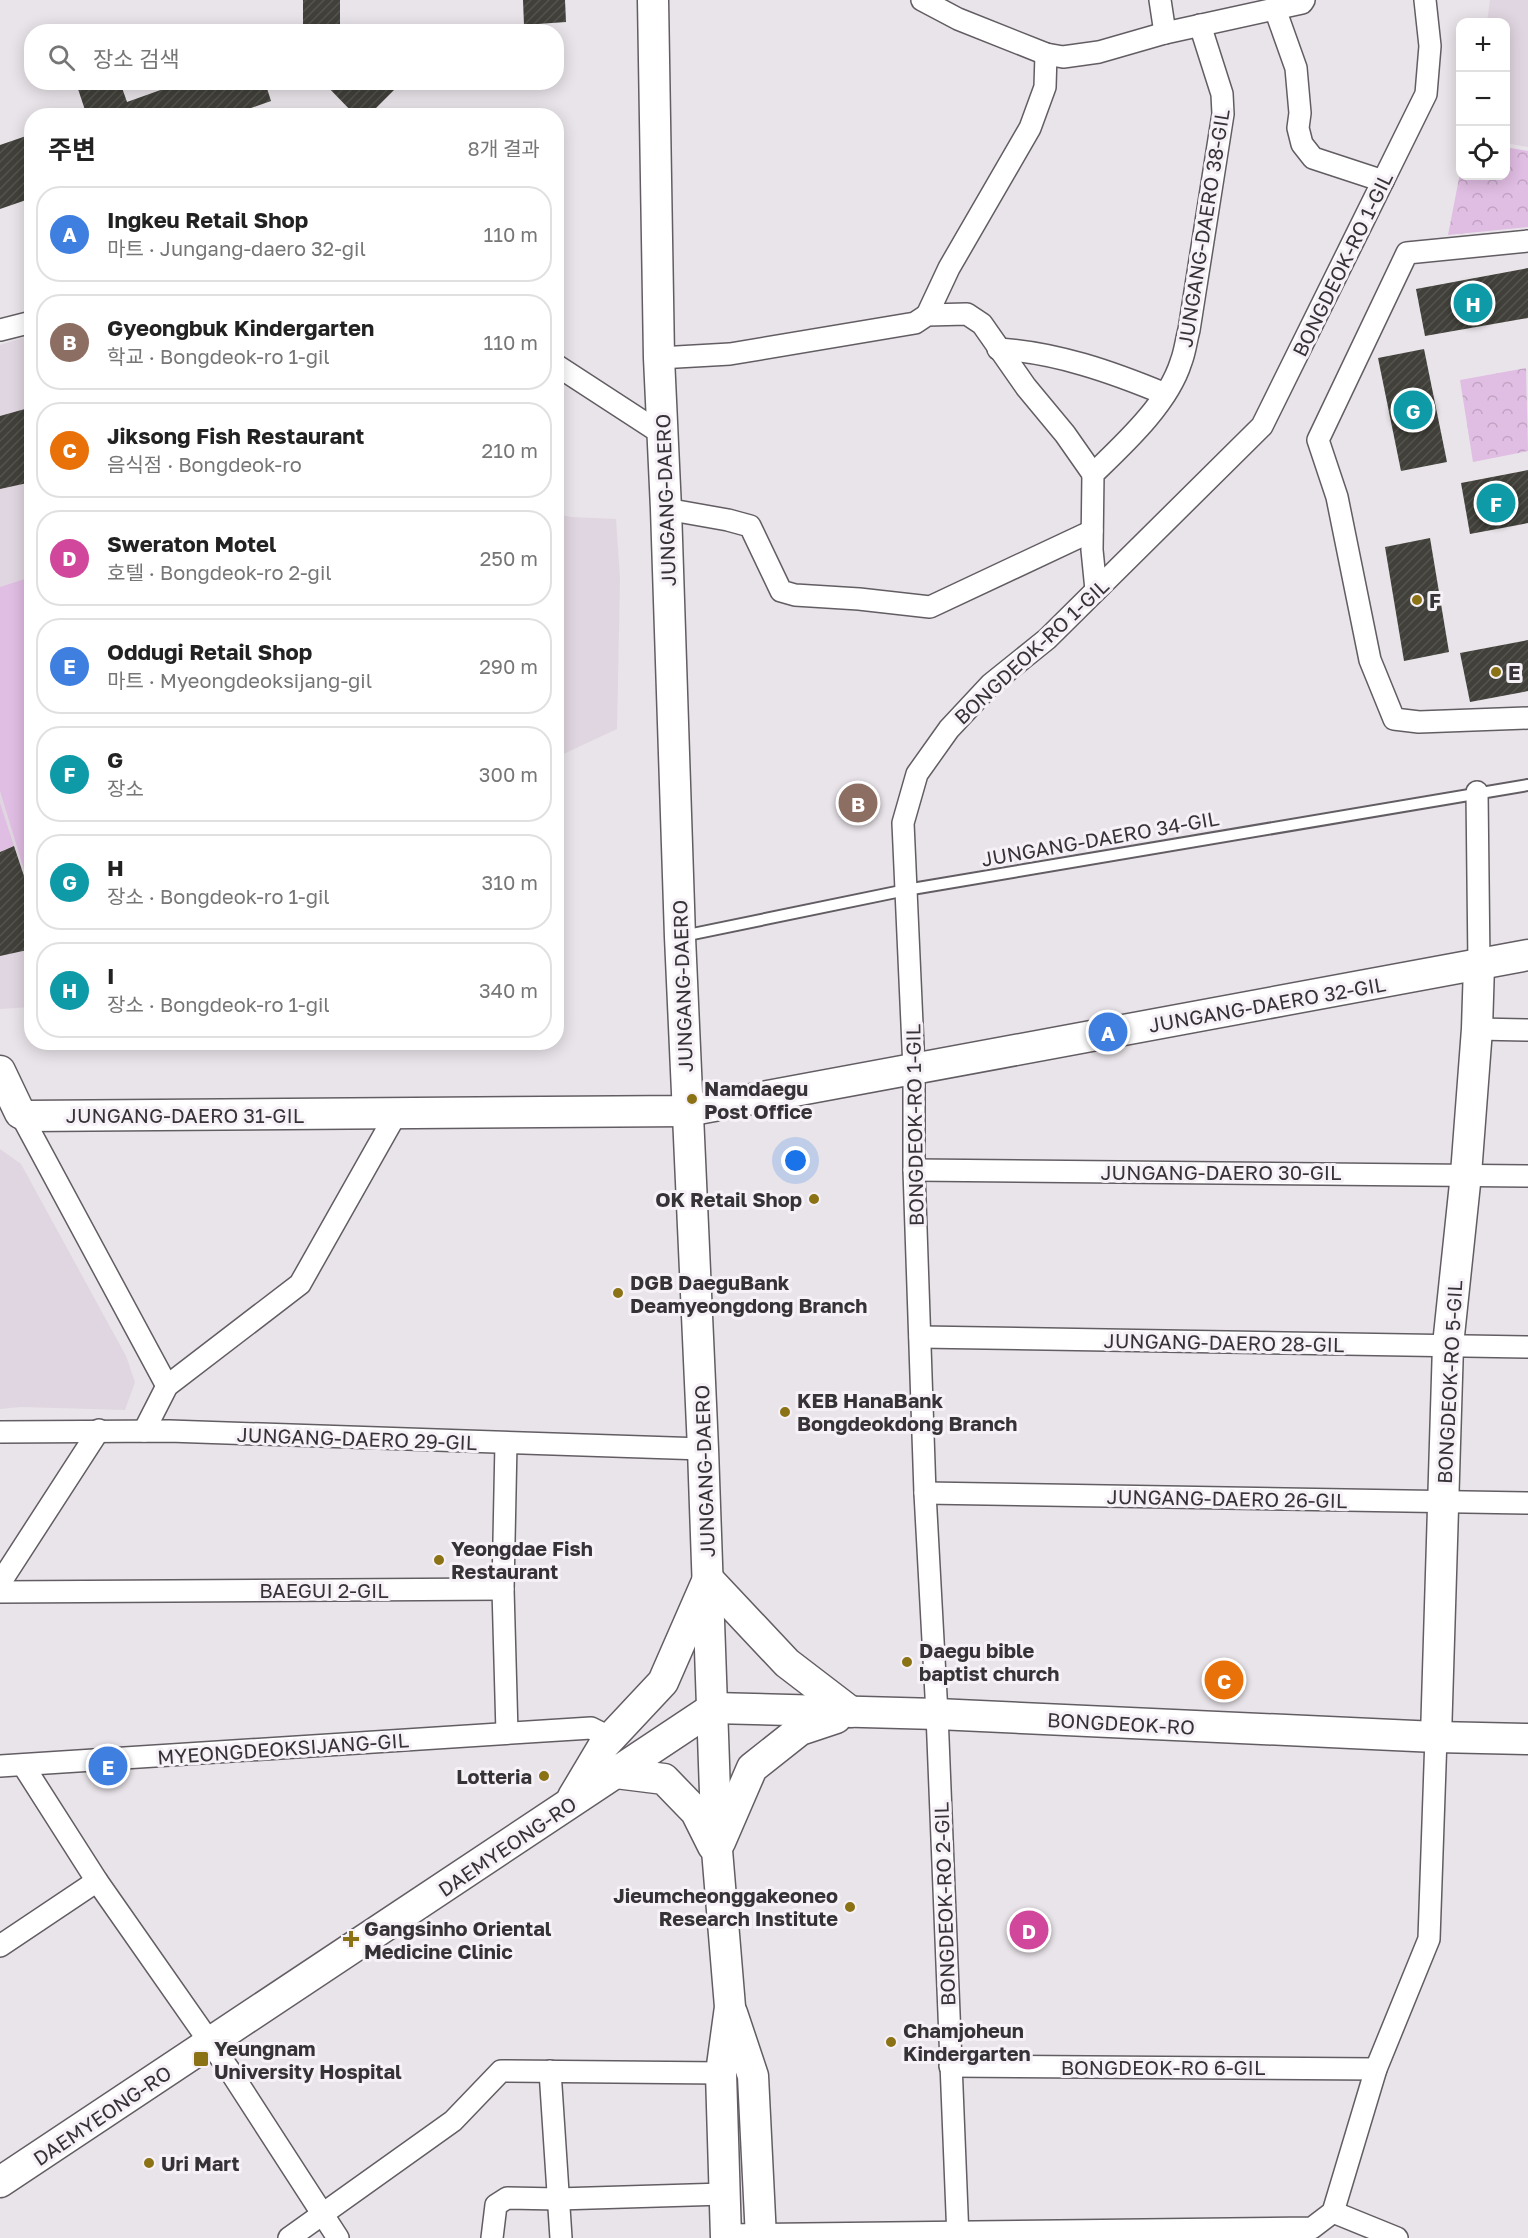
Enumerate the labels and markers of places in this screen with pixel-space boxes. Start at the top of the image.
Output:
pin: H [1454,280,1492,326]
pin: G [1394,388,1432,432]
pin: F [1476,480,1516,526]
place label: F [1429,588,1441,612]
marker: F [1410,593,1424,607]
place label: E [1508,660,1520,684]
marker: E [1489,665,1503,679]
pin: B [838,780,878,826]
pin: A [1088,1010,1128,1054]
place label: Namdaegu Post Office [704,1076,813,1123]
marker: Namdaegu Post Office [685,1092,699,1106]
place label: OK Retail Shop [655,1187,802,1211]
marker: OK Retail Shop [807,1192,821,1206]
place label: DGB DaeguBank Deamyeongdong Branch [630,1270,867,1317]
marker: DGB DaeguBank Deamyeongdong Branch [611,1286,625,1300]
place label: KEB HanaBank Bongdeokdong Branch [797,1388,1017,1435]
marker: KEB HanaBank Bongdeokdong Branch [778,1405,792,1419]
place label: Yeongdae Fish Restaurant [451,1536,593,1583]
marker: Yeongdae Fish Restaurant [432,1553,446,1567]
place label: Daegu bible baptist church [919,1638,1059,1685]
marker: Daegu bible baptist church [900,1655,914,1669]
pin: C [1204,1658,1244,1702]
pin: E [88,1744,128,1788]
place label: Lotteria [456,1764,532,1788]
marker: Lotteria [537,1769,551,1783]
place label: Jieumcheonggakeoneo Research Institute [613,1883,838,1930]
marker: Jieumcheonggakeoneo Research Institute [843,1900,857,1914]
pin: D [1010,1908,1048,1952]
place label: Gangsinho Oriental Medicine Clinic [364,1916,552,1963]
marker: Gangsinho Oriental Medicine Clinic [342,1930,360,1948]
place label: Chamjoheun Kindergarten [903,2018,1031,2065]
marker: Chamjoheun Kindergarten [884,2035,898,2049]
place label: Yeungnam University Hospital [214,2036,402,2083]
marker: Yeungnam University Hospital [192,2050,210,2068]
place label: Uri Mart [161,2151,239,2175]
marker: Uri Mart [142,2156,156,2170]

